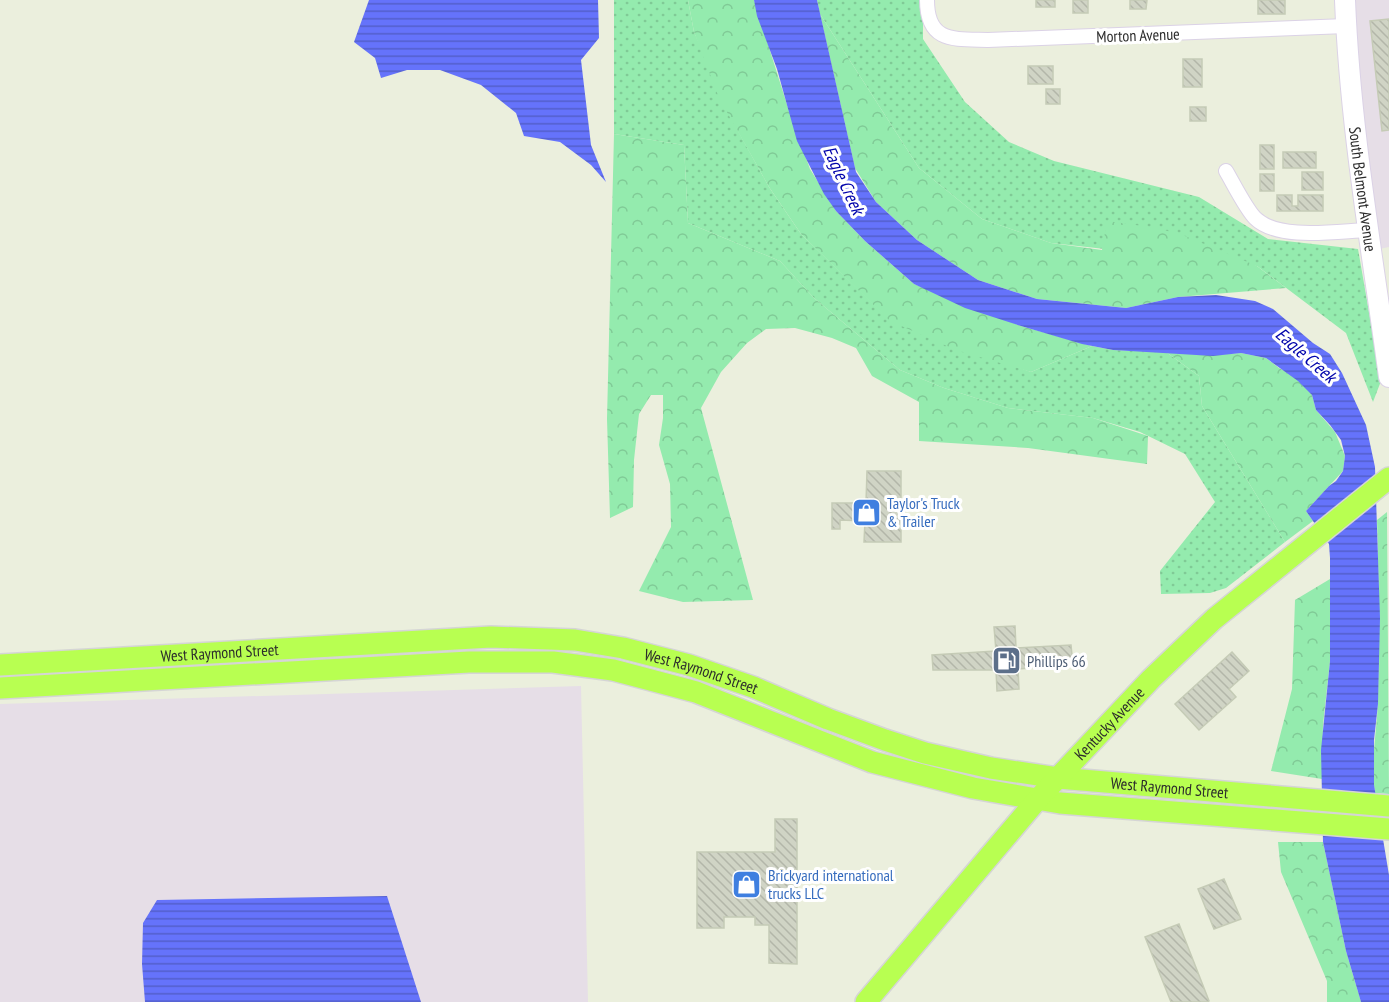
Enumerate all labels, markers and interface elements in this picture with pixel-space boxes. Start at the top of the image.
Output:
street label: Morton Avenue [1096,24,1180,46]
street label: South Belmont Avenue [1345,126,1381,253]
water label: Eagle Creek [818,142,871,220]
water label: Eagle Creek [1271,322,1343,389]
place label: Taylor's Truck & Trailer [887,493,960,531]
shop icon: Taylor's Truck & Trailer [850,496,882,528]
street label: West Raymond Street [160,639,280,666]
street label: West Raymond Street [642,644,762,698]
fuel station icon: Phillips 66 [990,645,1022,677]
place label: Phillips 66 [1027,651,1086,671]
street label: Kentucky Avenue [1070,683,1148,764]
street label: West Raymond Street [1110,772,1230,802]
place label: Brickyard international trucks LLC [768,865,894,903]
shop icon: Brickyard international trucks LLC [731,868,763,900]

